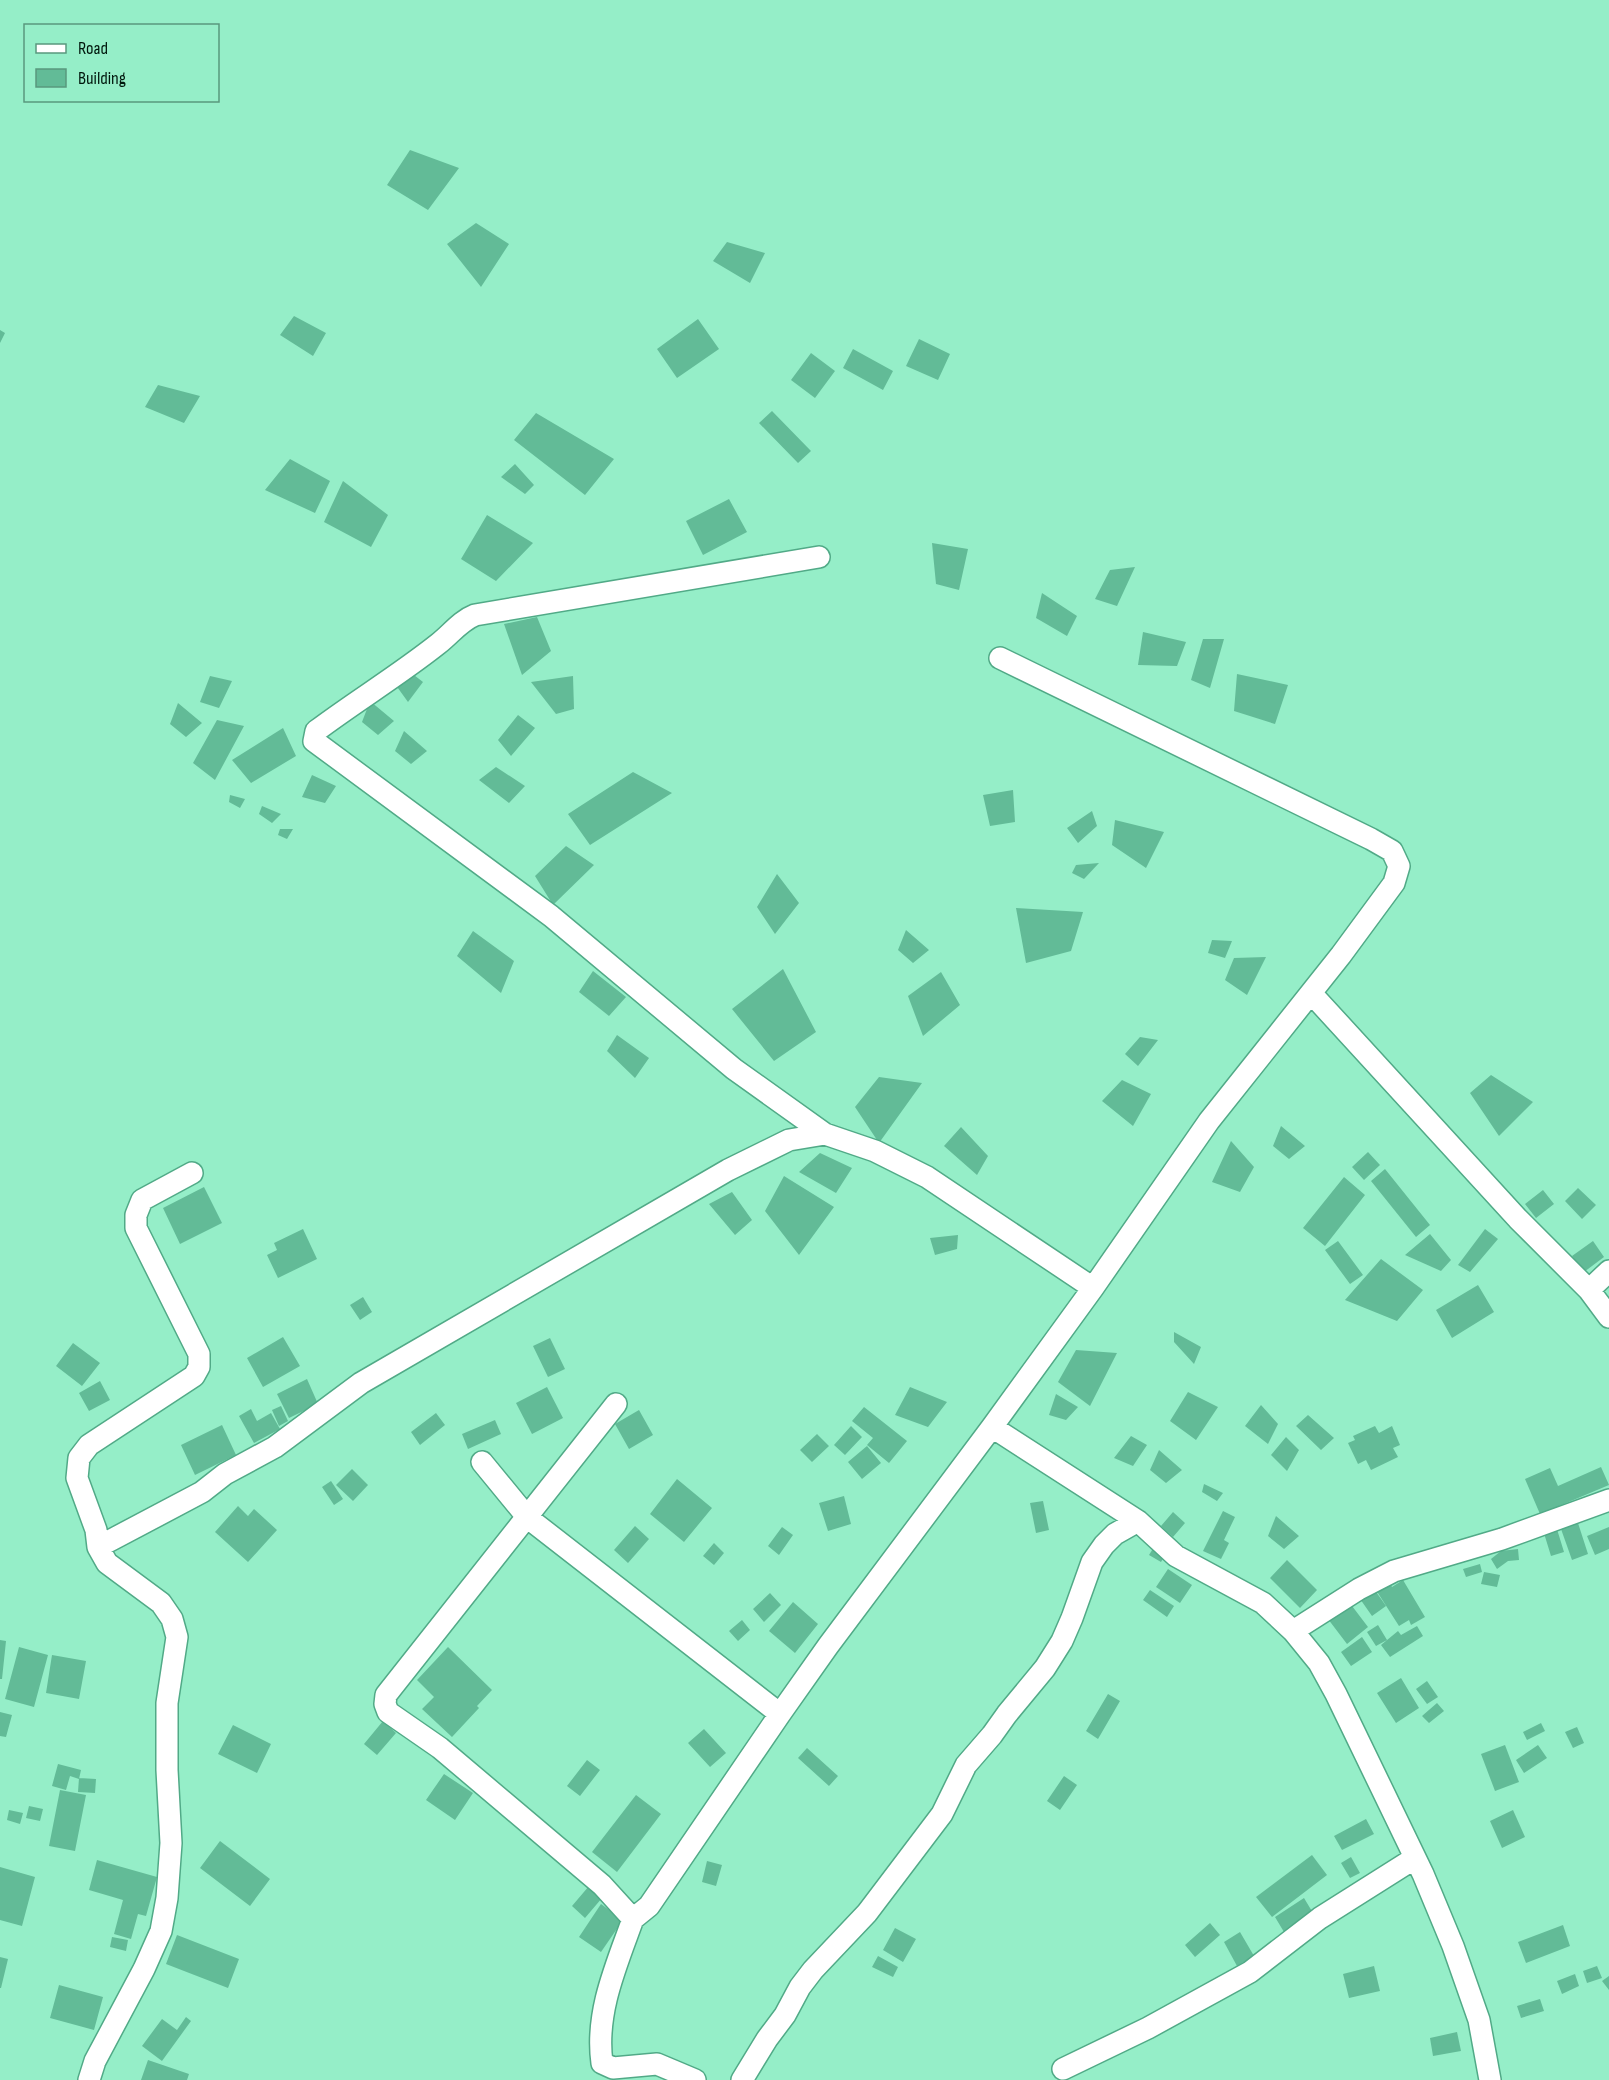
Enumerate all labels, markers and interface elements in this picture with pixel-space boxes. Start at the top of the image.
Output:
legend [24,24,219,102]
text: Road [78,38,108,59]
text: Building [78,68,126,89]

